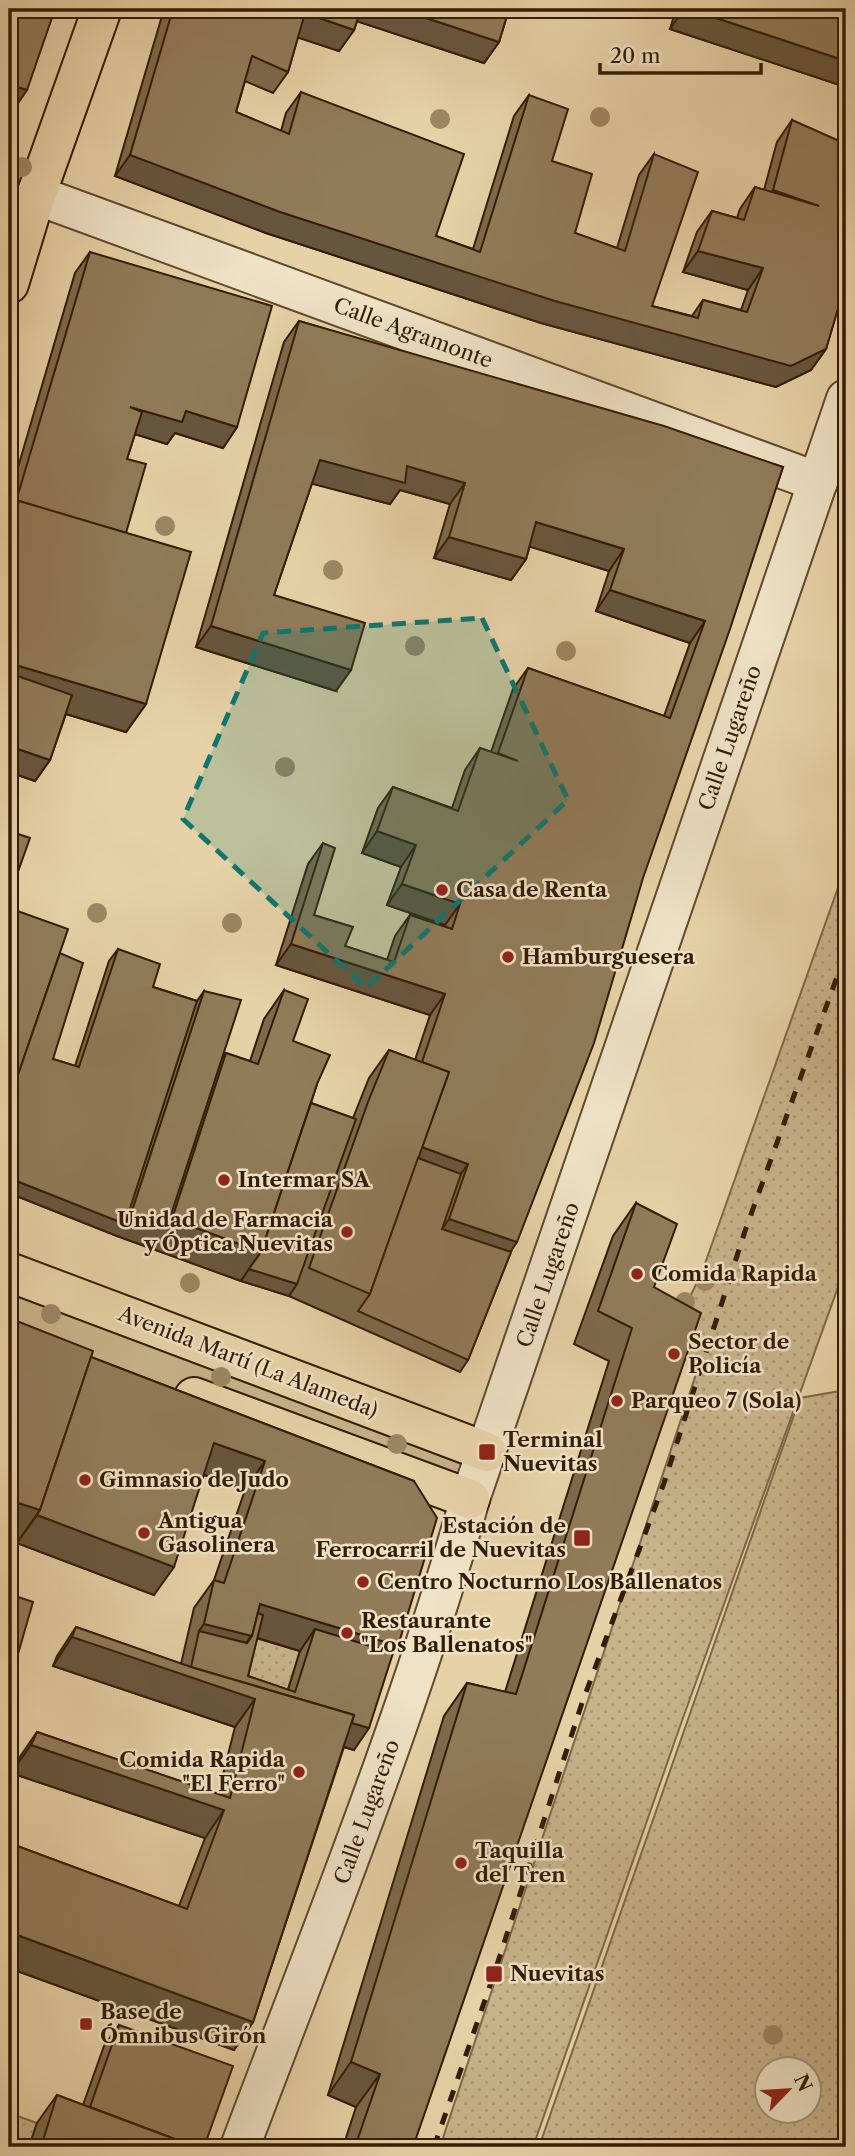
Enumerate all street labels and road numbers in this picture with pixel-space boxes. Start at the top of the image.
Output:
street label: Calle Agramonte [330,292,496,373]
street label: Calle Lugareño [693,662,766,814]
street label: Calle Lugareño [511,1199,584,1351]
street label: Avenida Martí (La Alameda) [114,1300,381,1423]
street label: Calle Lugareño [329,1736,404,1888]

